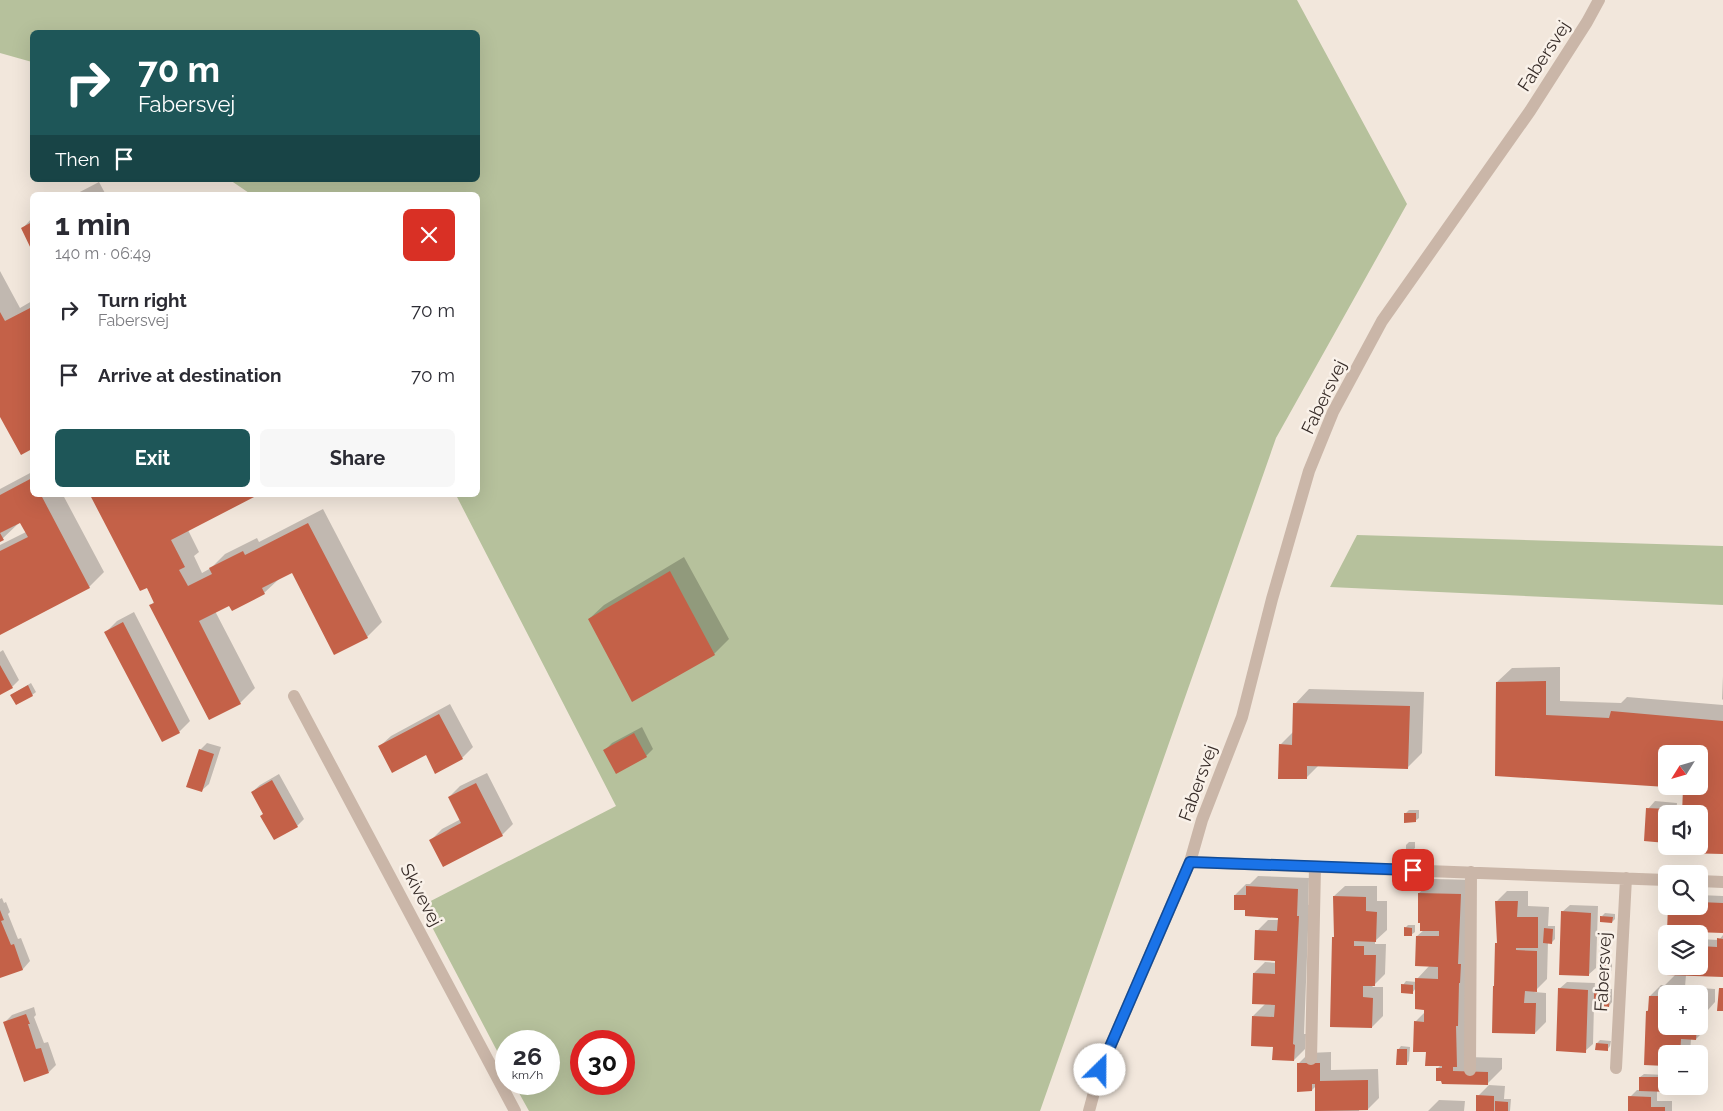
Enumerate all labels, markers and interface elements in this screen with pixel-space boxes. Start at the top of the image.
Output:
street label: Fabersvej [1513,17,1574,95]
text: 70 m [138,49,220,90]
icon: right [55,50,120,115]
text: Fabersvej [138,91,235,117]
icon: arrive [110,145,138,173]
text: Then [55,148,100,170]
text: 1 min [55,207,131,242]
button: close [403,209,455,261]
text: 140 m · 06:49 [55,244,151,263]
text: Turn right [98,289,187,311]
icon: right [55,296,83,324]
text: 70 m [411,299,455,321]
text: Fabersvej [98,311,169,330]
street label: Fabersvej [1297,356,1350,437]
icon: arrive [55,361,83,389]
text: Arrive at destination [98,364,282,386]
text: 70 m [411,364,455,386]
button: Exit [55,429,250,487]
button: Share [260,429,455,487]
street label: Fabersvej [1174,742,1221,824]
north arrow [1658,745,1708,795]
map controls [1658,745,1708,1095]
button: sound [1658,805,1708,855]
pin [1392,849,1434,891]
icon: arrive [1399,856,1427,884]
street label: Skivevej [396,860,447,930]
button: search [1658,865,1708,915]
button: layers [1658,925,1708,975]
street label: Fabersvej [1590,932,1615,1012]
button: + [1658,985,1708,1035]
speed limit sign: 30 [570,1030,635,1095]
text: 26 [513,1041,542,1071]
position arrow [1073,1043,1125,1095]
button: − [1658,1045,1708,1095]
text: km/h [512,1068,543,1082]

